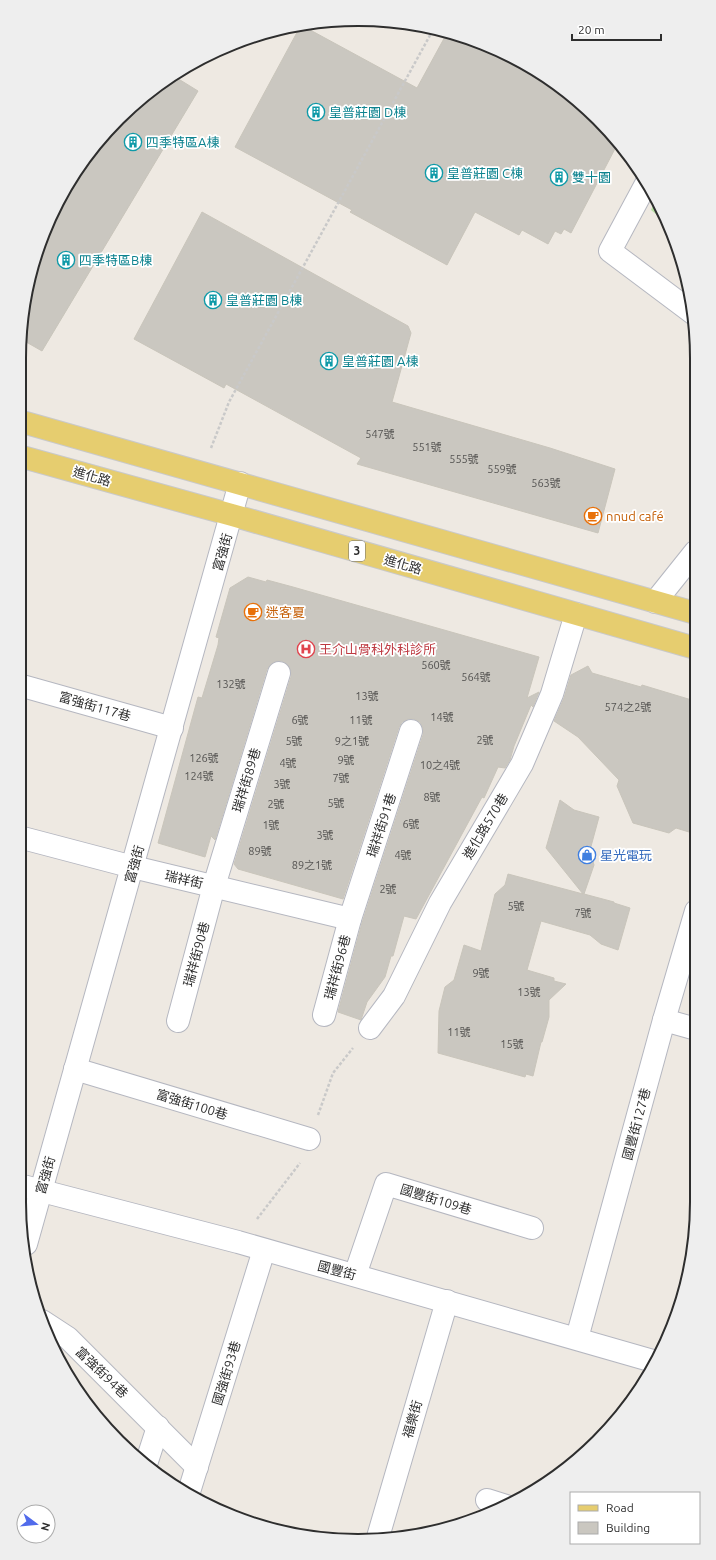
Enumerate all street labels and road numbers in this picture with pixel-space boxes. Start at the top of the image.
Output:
street label: 進化路 [71,464,113,488]
street label: 富強街 [210,531,234,573]
road number: 3 [349,541,365,561]
street label: 進化路 [382,552,424,576]
street label: 富強街117巷 [58,689,132,723]
street label: 瑞祥街89巷 [230,746,262,814]
street label: 瑞祥街91巷 [364,791,398,859]
street label: 進化路570巷 [460,791,510,861]
street label: 富強街 [122,843,146,885]
street label: 瑞祥街 [163,868,205,890]
street label: 瑞祥街90巷 [181,920,211,988]
street label: 瑞祥街96巷 [322,933,352,1001]
street label: 富強街100巷 [155,1086,229,1122]
street label: 國豐街127巷 [620,1086,652,1162]
street label: 富強街 [33,1154,57,1196]
street label: 國豐街109巷 [399,1181,473,1217]
street label: 國豐街 [316,1258,358,1282]
street label: 國強街93巷 [210,1339,242,1407]
street label: 富強街94巷 [73,1344,131,1400]
street label: 福樂街 [400,1398,424,1440]

